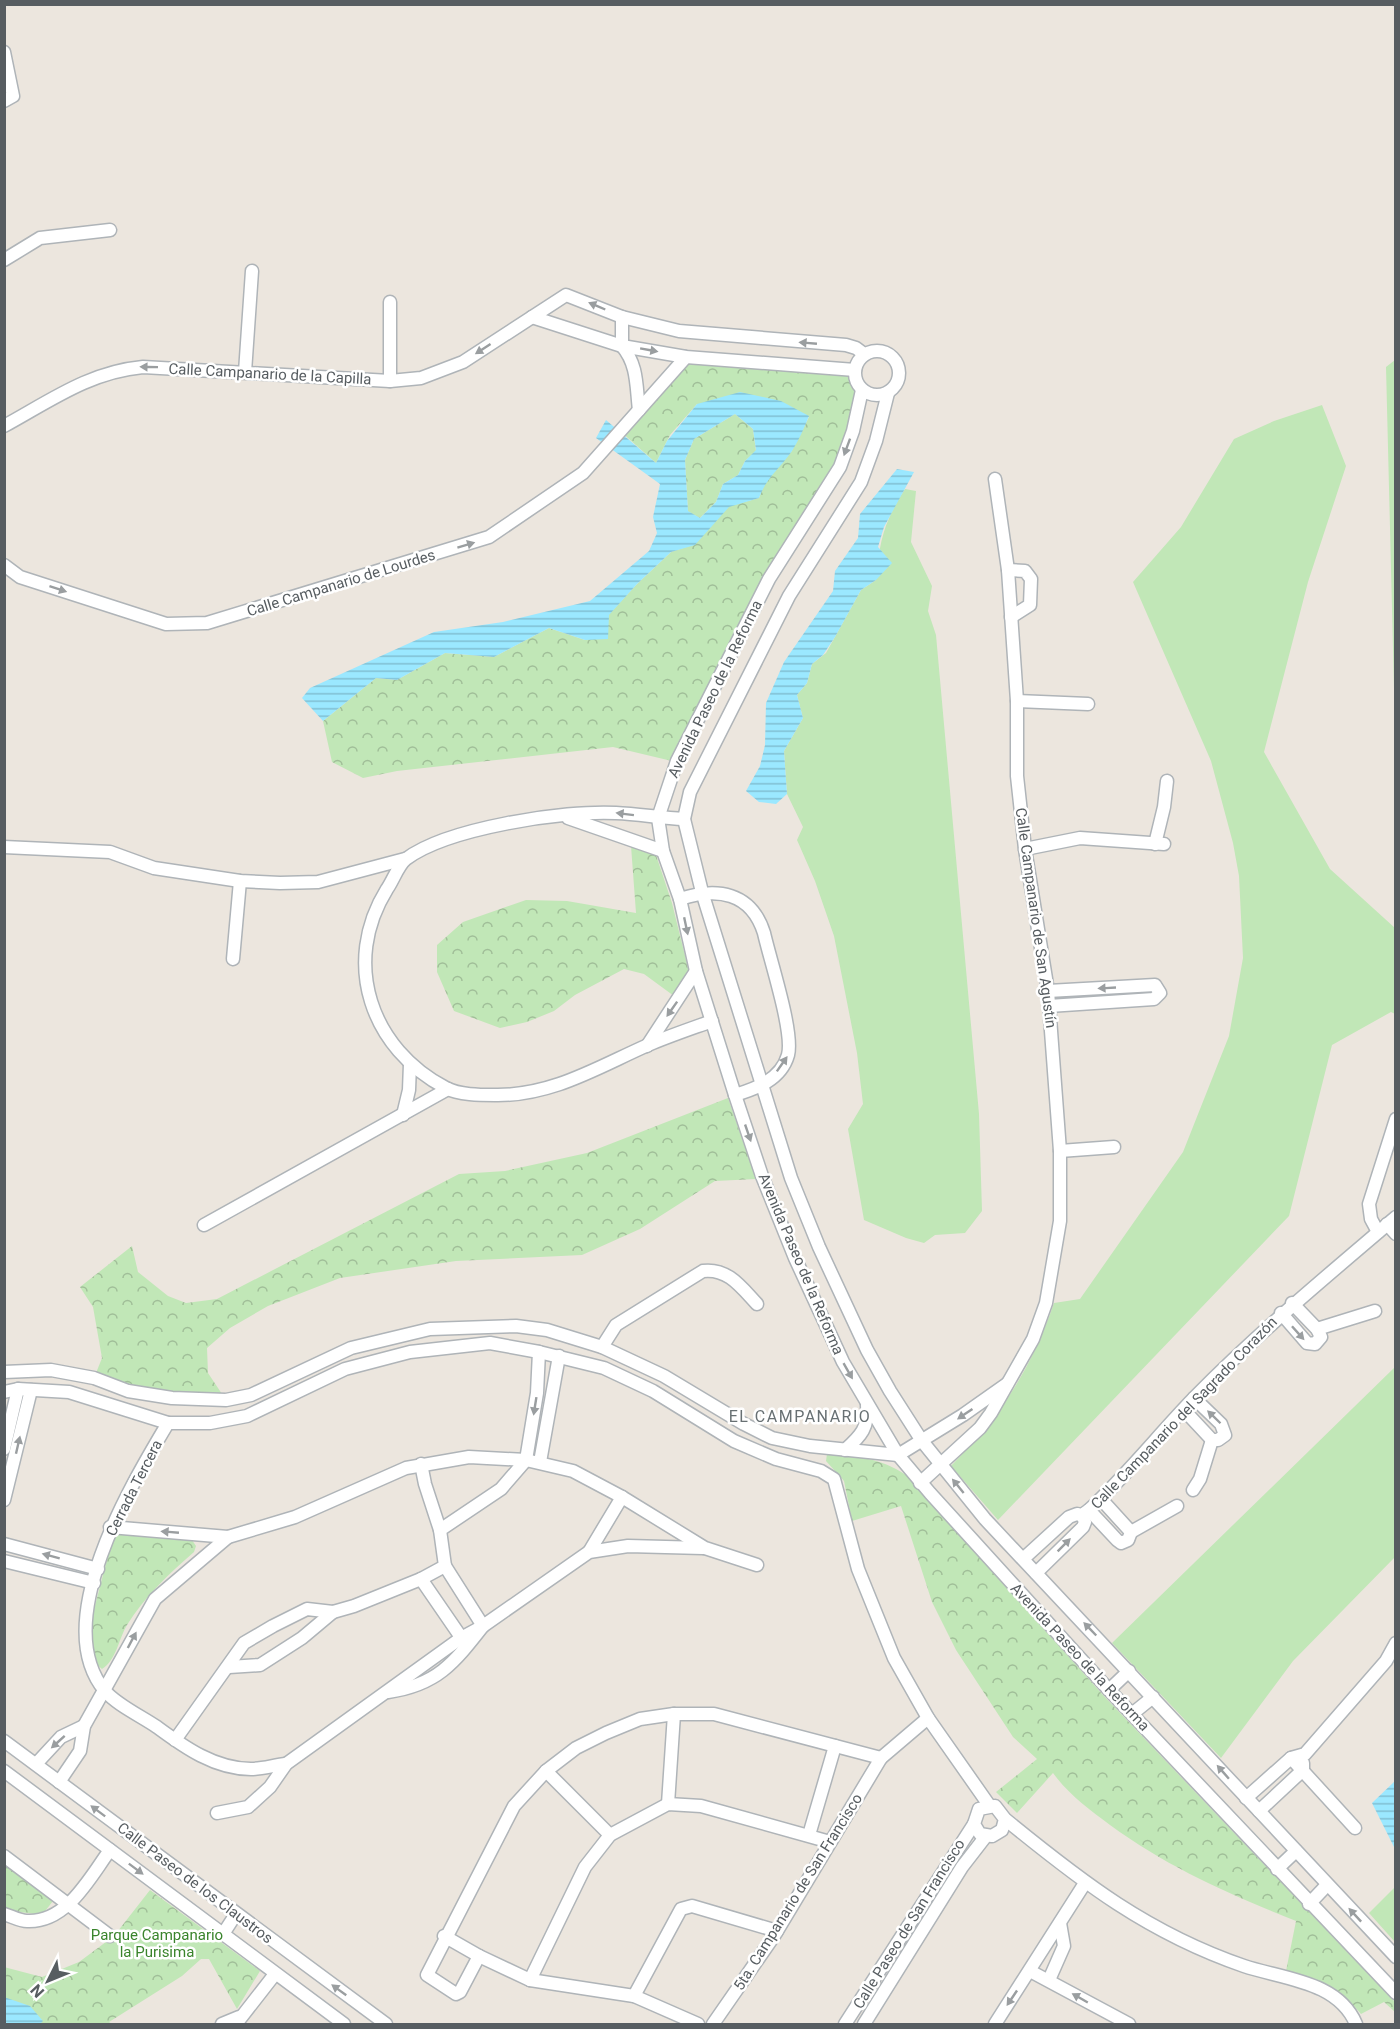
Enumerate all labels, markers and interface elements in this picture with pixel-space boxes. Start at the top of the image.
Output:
one-way arrow [587,301,605,311]
one-way arrow [799,338,818,348]
one-way arrow [475,343,491,354]
one-way arrow [639,346,658,355]
street label: Calle Campanario de la Capilla [168,360,372,388]
one-way arrow [139,363,158,372]
one-way arrow [842,438,852,456]
one-way arrow [457,539,475,549]
street label: Calle Campanario de Lourdes [245,546,437,620]
one-way arrow [49,584,67,594]
street label: Avenida Paseo de la Reforma [664,597,766,781]
street label: Calle Campanario de San Agustín [1012,807,1060,1029]
one-way arrow [616,810,635,819]
one-way arrow [682,917,692,936]
one-way arrow [1097,983,1116,992]
one-way arrow [667,1001,678,1017]
one-way arrow [775,1057,787,1072]
one-way arrow [743,1124,753,1142]
street label: Avenida Paseo de la Reforma [755,1171,847,1357]
street label: Calle Campanario del Sagrado Corazón [1087,1313,1281,1513]
one-way arrow [1291,1325,1304,1340]
one-way arrow [843,1363,853,1380]
one-way arrow [530,1397,539,1416]
district label: EL CAMPANARIO [729,1407,871,1426]
one-way arrow [957,1408,973,1419]
one-way arrow [1206,1410,1221,1424]
one-way arrow [13,1435,23,1454]
street label: Cerrada Tercera [102,1437,166,1539]
one-way arrow [951,1478,964,1494]
one-way arrow [160,1527,179,1537]
one-way arrow [1057,1538,1071,1553]
one-way arrow [42,1551,60,1561]
street label: Avenida Paseo de la Reforma [1007,1579,1153,1735]
one-way arrow [1083,1621,1097,1636]
one-way arrow [127,1631,137,1649]
one-way arrow [50,1735,65,1749]
one-way arrow [1217,1765,1230,1780]
street label: 5ta. Campanario de San Francisco [730,1790,866,1994]
one-way arrow [90,1805,106,1817]
street label: Calle Paseo de los Claustros [114,1819,276,1947]
street label: Calle Paseo de San Francisco [849,1836,969,2012]
one-way arrow [127,1863,143,1875]
one-way arrow [1348,1907,1362,1922]
park label: Parque Campanario la Purisima [91,1926,223,1961]
north arrow [18,1951,78,2011]
text: N [27,1980,48,2001]
one-way arrow [331,1984,347,1996]
one-way arrow [1007,1989,1018,2006]
one-way arrow [1071,1993,1088,2003]

